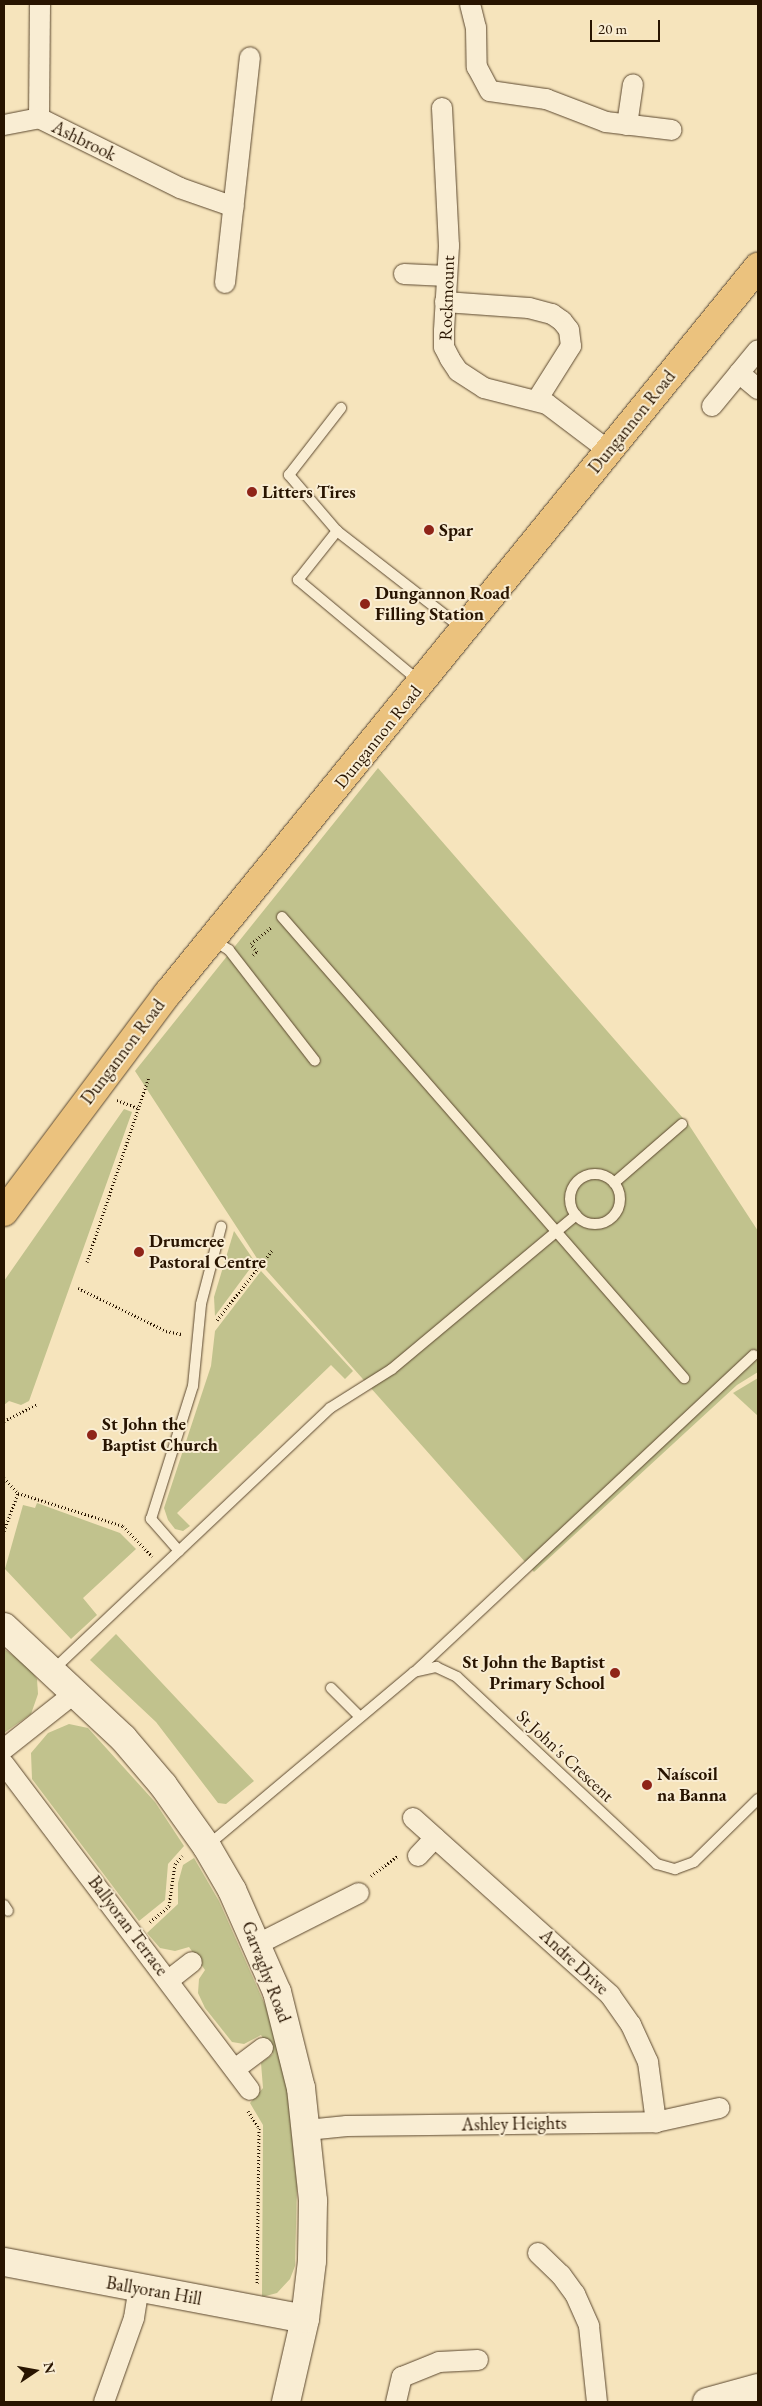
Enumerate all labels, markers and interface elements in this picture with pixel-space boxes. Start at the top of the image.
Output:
scale bar [592,10,662,42]
text: 20 m [598,19,627,38]
street label: Ashbrook [48,116,120,166]
street label: Rockmount [435,255,459,341]
street label: Dungannon Road [584,366,680,478]
place label: Litters Tires [262,481,356,503]
marker: Litters Tires [246,486,258,498]
place label: Spar [439,519,473,541]
marker: Spar [423,524,435,536]
place label: Dungannon Road Filling Station [375,583,510,626]
marker: Dungannon Road Filling Station [359,598,371,610]
street label: Dungannon Road [330,681,426,793]
street label: Dungannon Road [76,995,170,1109]
place label: Drumcree Pastoral Centre [149,1231,266,1274]
marker: Drumcree Pastoral Centre [133,1246,145,1258]
place label: St John the Baptist Church [102,1414,218,1456]
marker: St John the Baptist Church [86,1429,98,1441]
place label: St John the Baptist Primary School [463,1652,605,1695]
marker: St John the Baptist Primary School [609,1667,621,1679]
street label: St John's Crescent [512,1705,618,1807]
place label: Naíscoil na Banna [657,1764,727,1806]
marker: Naíscoil na Banna [641,1779,653,1791]
street label: Ballyoran Terrace [83,1872,173,1980]
street label: Garvaghy Road [237,1918,295,2026]
street label: Andre Drive [535,1925,613,1999]
street label: Ashley Heights [461,2112,567,2136]
street label: Ballyoran Hill [105,2272,203,2310]
north arrow [10,2346,60,2396]
text: N [40,2360,60,2375]

